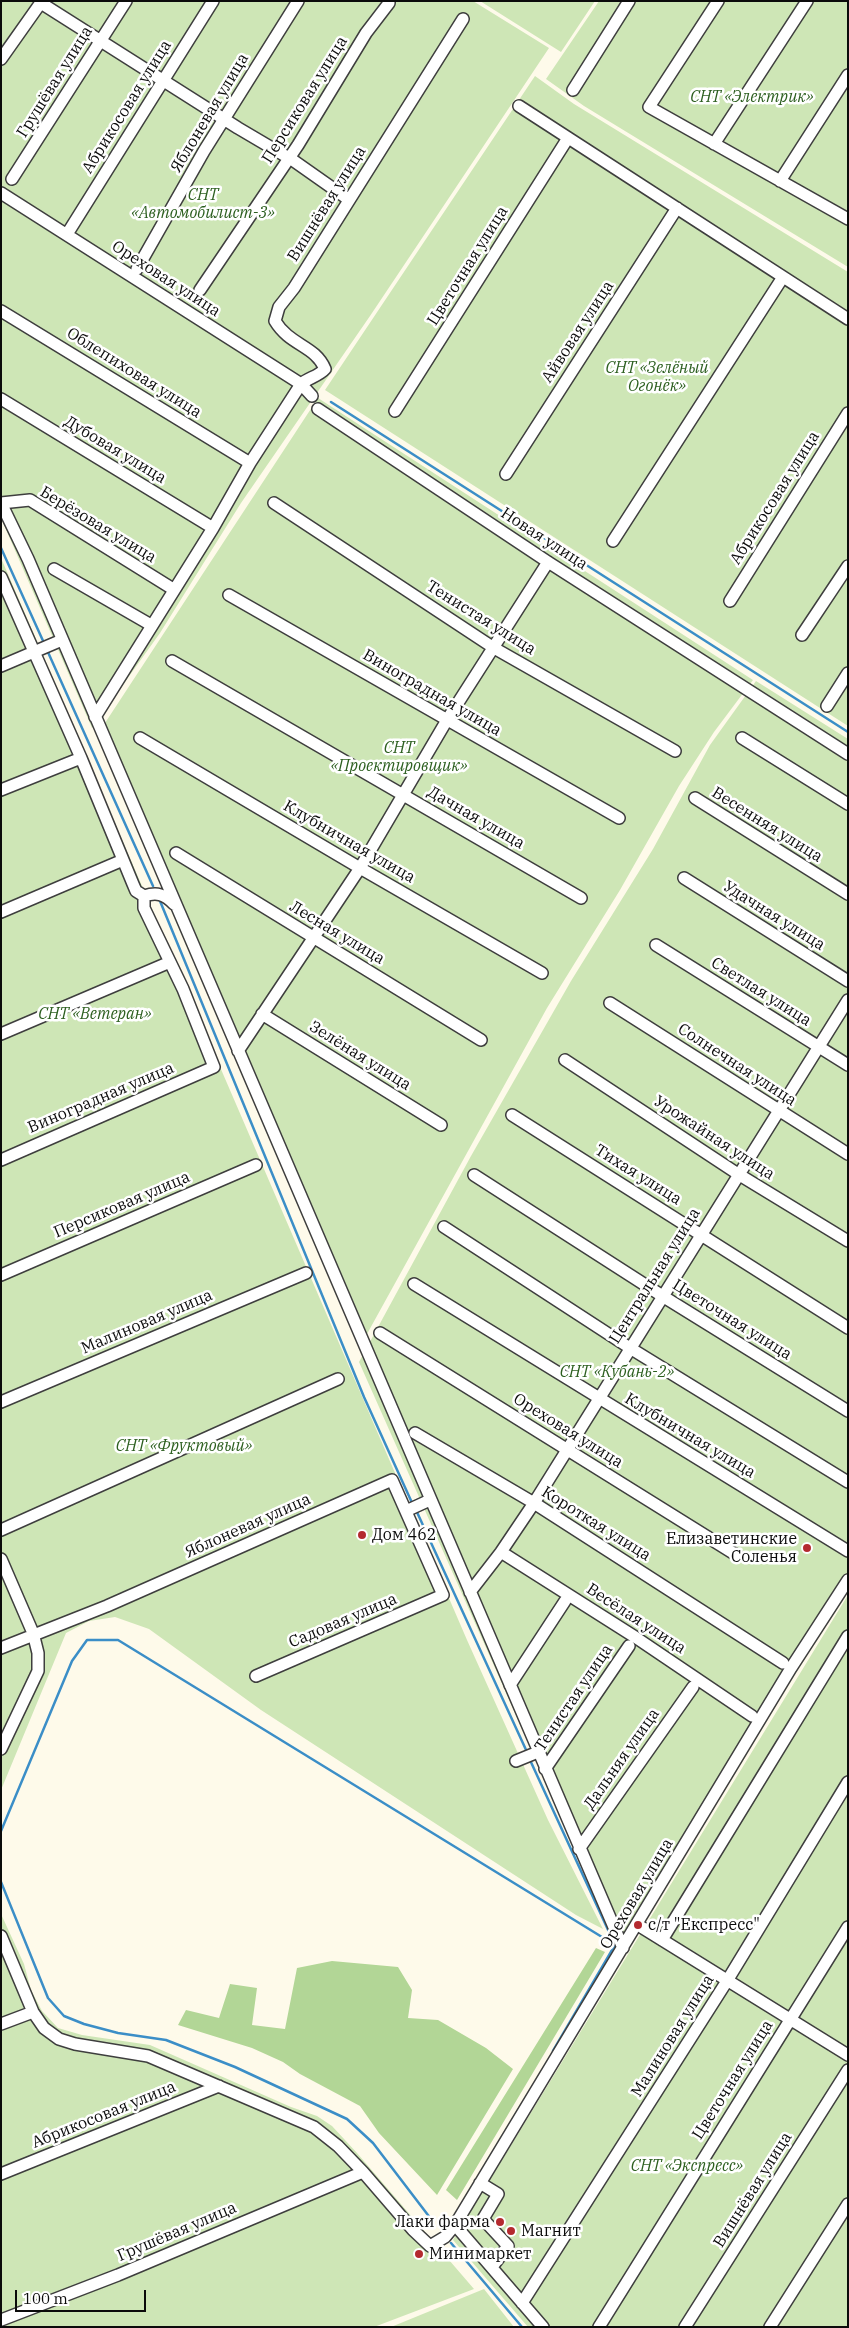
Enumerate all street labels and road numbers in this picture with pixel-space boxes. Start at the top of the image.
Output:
street label: Грушёвая улица [13,23,97,141]
street label: Персиковая улица [258,33,352,167]
street label: Абрикосовая улица [78,37,176,177]
street label: Яблоневая улица [167,50,253,176]
street label: Вишнёвая улица [284,143,370,265]
street label: Цветочная улица [424,203,512,329]
street label: Ореховая улица [108,237,224,321]
street label: Айвовая улица [538,277,618,387]
street label: Облепиховая улица [63,324,205,422]
street label: Дубовая улица [61,412,169,488]
street label: Абрикосовая улица [726,428,824,568]
street label: Берёзовая улица [36,483,160,567]
street label: Новая улица [497,504,591,574]
street label: Тенистая улица [423,577,539,659]
street label: Виноградная улица [359,645,505,741]
street label: Дачная улица [424,782,528,854]
street label: Весенняя улица [708,783,826,867]
street label: Клубничная улица [280,796,418,888]
street label: Удачная улица [720,877,828,955]
street label: Лесная улица [286,897,388,969]
street label: Светлая улица [707,953,815,1031]
street label: Зелёная улица [306,1017,414,1095]
street label: Солнечная улица [674,1019,800,1111]
street label: Виноградная улица [25,1058,177,1138]
street label: Урожайная улица [650,1092,778,1184]
street label: Тихая улица [591,1141,685,1209]
street label: Персиковая улица [51,1168,193,1242]
street label: Центральная улица [605,1205,705,1347]
street label: Цветочная улица [669,1276,795,1364]
street label: Малиновая улица [78,1286,216,1358]
street label: Клубничная улица [621,1389,759,1483]
street label: Ореховая улица [510,1390,626,1472]
street label: Короткая улица [538,1483,654,1565]
street label: Яблоневая улица [182,1490,314,1562]
street label: Весёлая улица [583,1580,689,1658]
street label: Садовая улица [286,1590,400,1652]
street label: Тенистая улица [531,1641,617,1755]
street label: Дальняя улица [580,1705,664,1813]
street label: Ореховая улица [596,1835,678,1953]
street label: Малиновая улица [628,1971,718,2101]
street label: Цветочная улица [689,2017,777,2143]
street label: Абрикосовая улица [29,2077,179,2153]
street label: Вишнёвая улица [710,2129,796,2251]
street label: Грушёвая улица [114,2198,240,2266]

